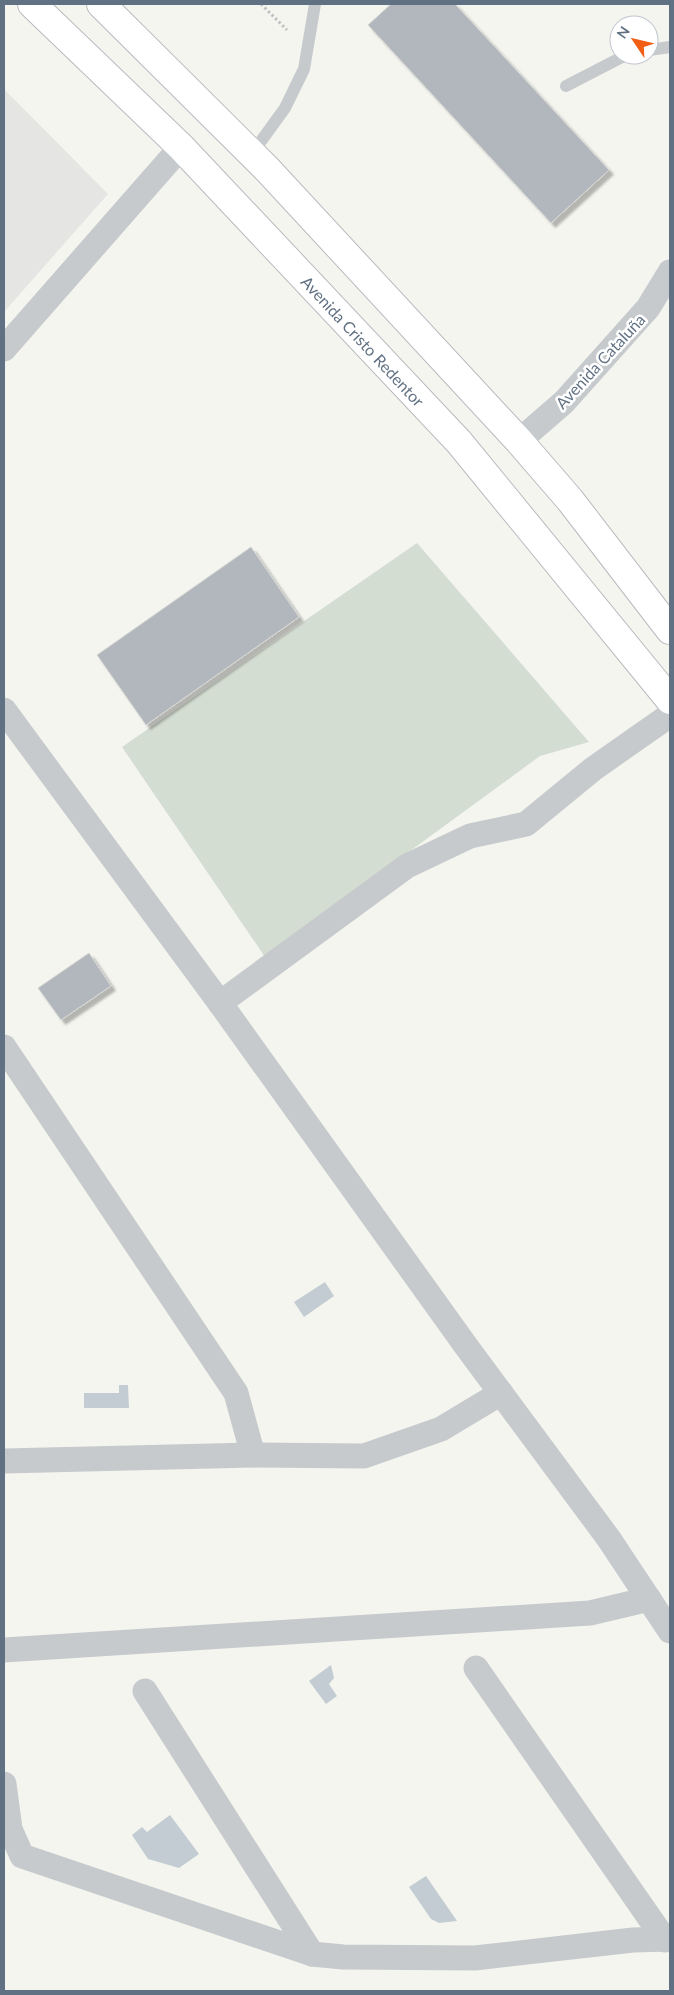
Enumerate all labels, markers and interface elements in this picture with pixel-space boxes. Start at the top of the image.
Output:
north arrow [609,15,659,65]
text: N [613,23,633,42]
street label: Avenida Cristo Redentor [298,272,428,410]
street label: Avenida Cataluña [551,310,649,412]

